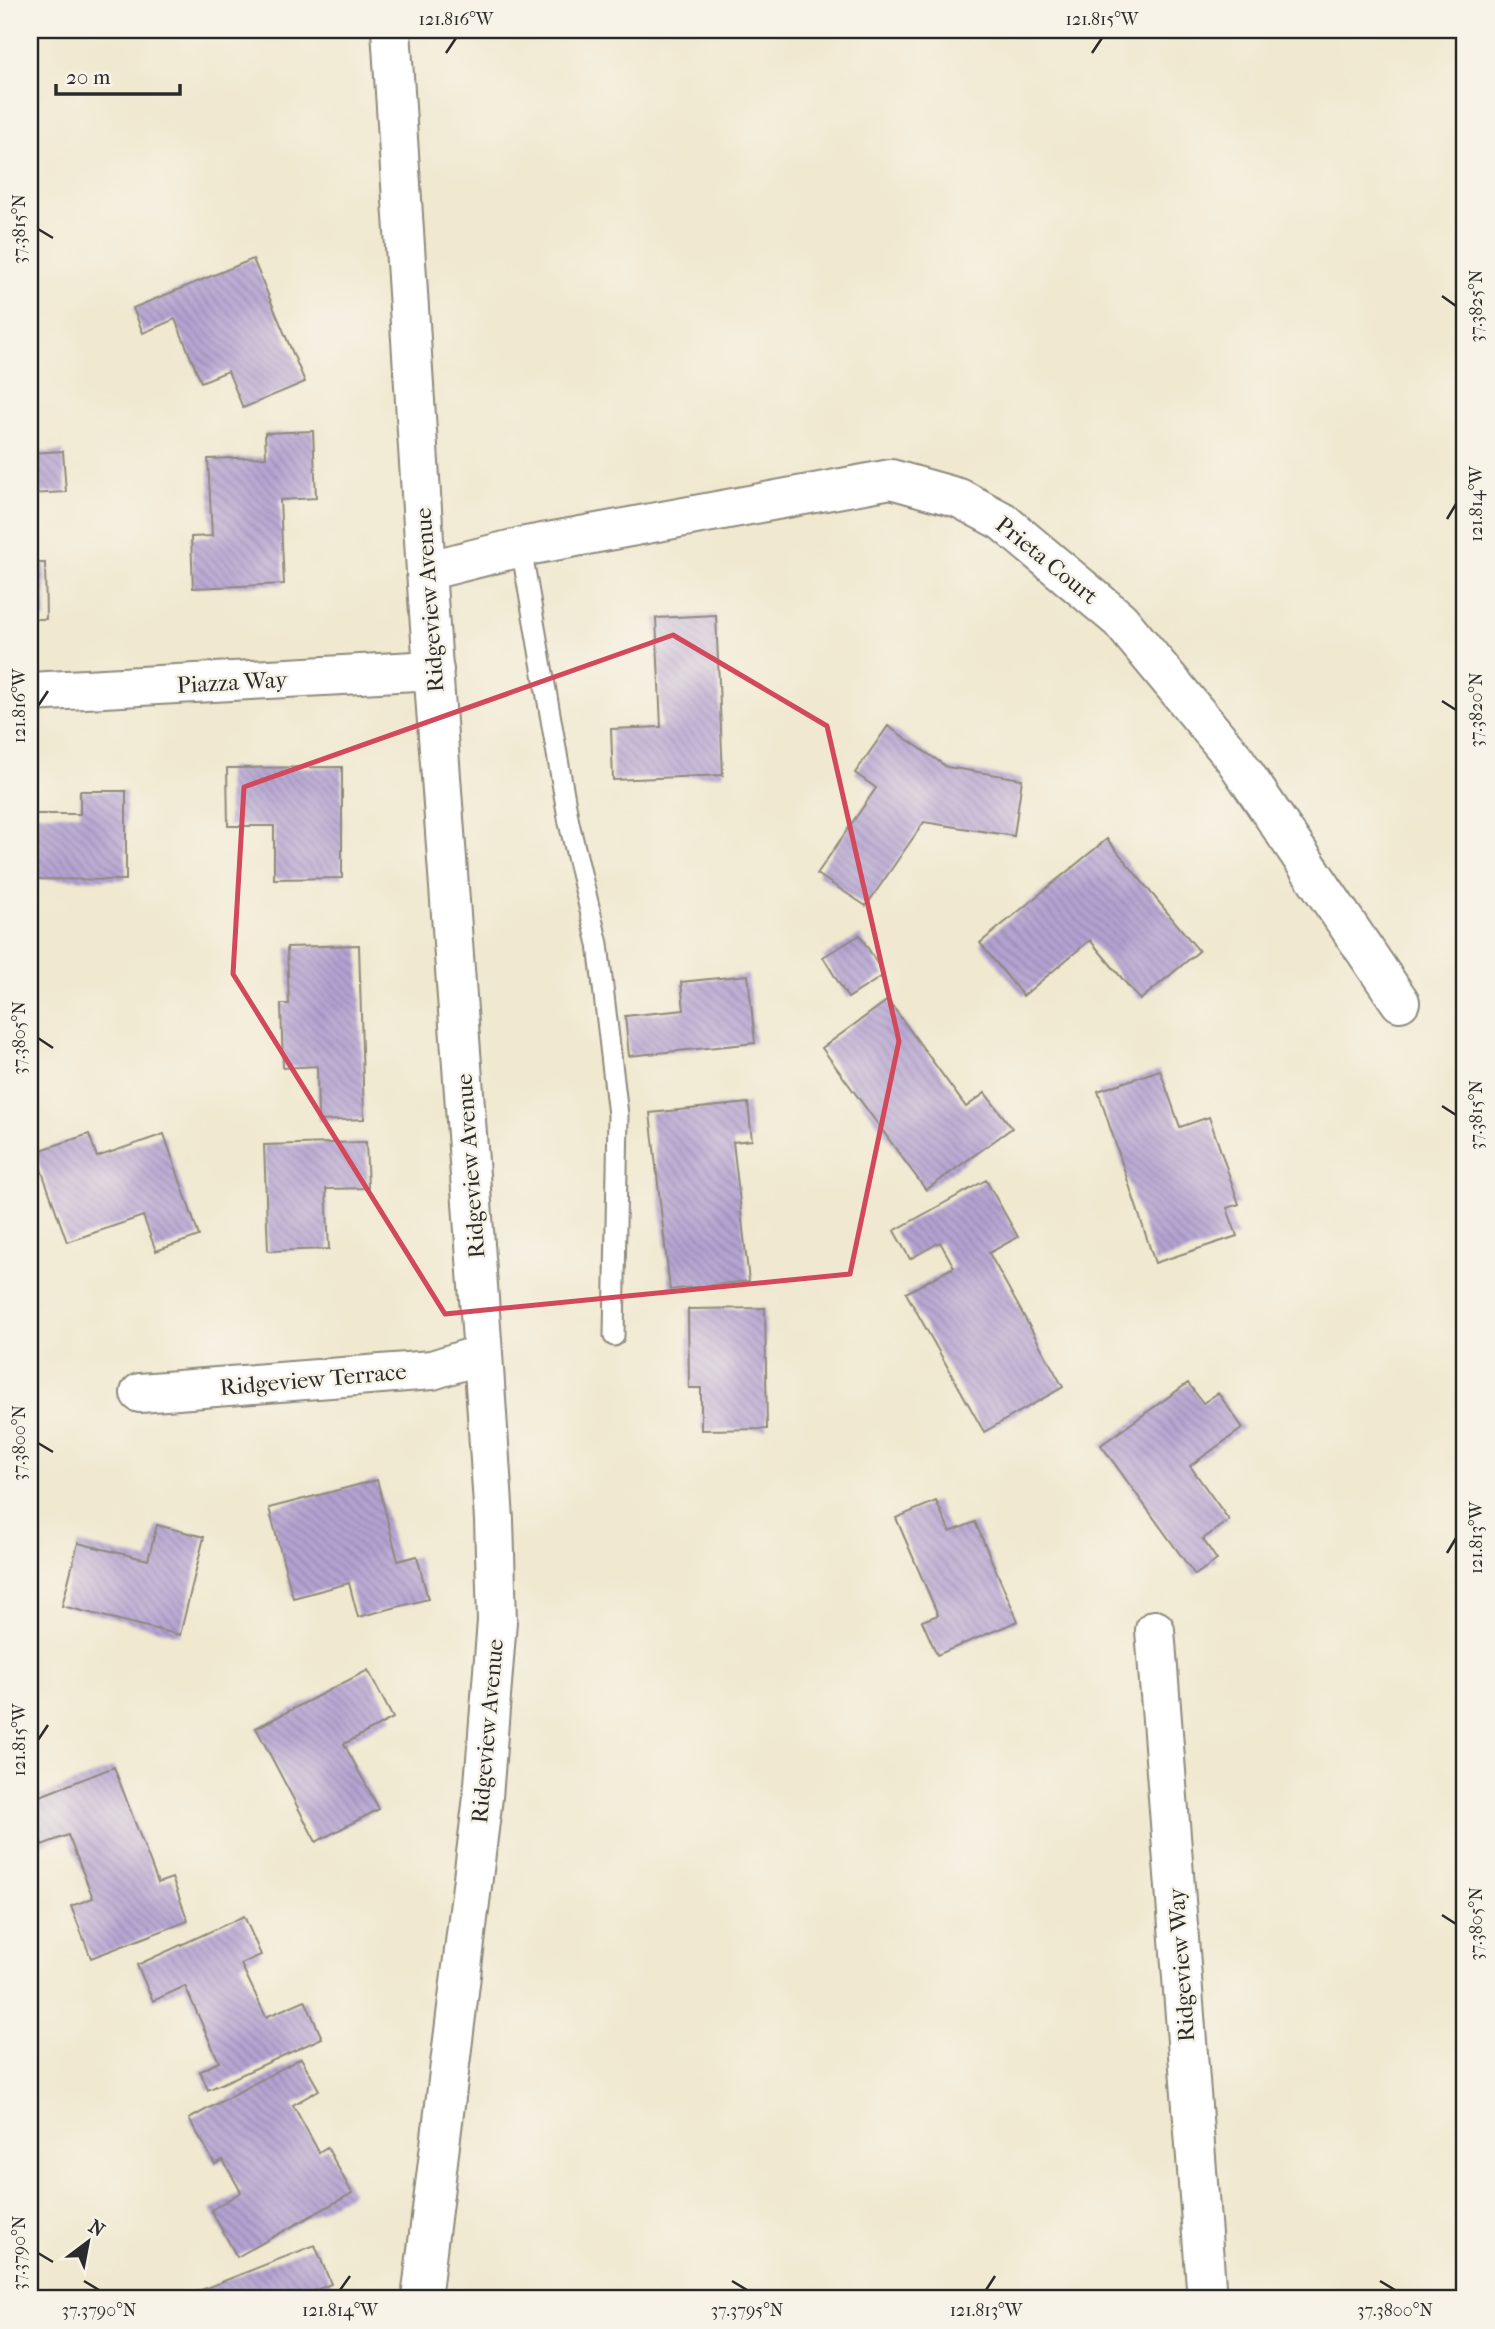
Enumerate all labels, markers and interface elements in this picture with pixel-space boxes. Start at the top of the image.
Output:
text: 121.816°W [419,9,495,30]
text: 121.815°W [1066,9,1140,30]
scale bar [56,52,180,96]
text: 20 m [66,65,111,89]
text: 37.3815°N [9,194,30,264]
text: 37.3825°N [1466,269,1487,342]
text: 121.814°W [1466,465,1487,542]
street label: Ridgeview Avenue [410,507,449,693]
street label: Prieta Court [990,511,1103,610]
street label: Piazza Way [176,666,289,699]
text: 121.816°W [9,667,30,743]
text: 37.3820°N [1466,672,1487,748]
text: 37.3805°N [9,1001,30,1075]
street label: Ridgeview Avenue [451,1073,490,1259]
text: 37.3815°N [1466,1080,1487,1150]
street label: Ridgeview Terrace [219,1358,408,1401]
text: 37.3800°N [9,1405,30,1481]
text: 121.813°W [1466,1500,1487,1574]
street label: Ridgeview Avenue [466,1638,509,1824]
text: 121.815°W [9,1702,30,1776]
street label: Ridgeview Way [1163,1886,1200,2043]
text: 37.3805°N [1466,1887,1487,1961]
north arrow [52,2206,122,2276]
text: 37.3790°N [9,2215,30,2290]
text: N [85,2215,109,2242]
text: 37.3790°N [62,2300,137,2321]
text: 121.814°W [302,2300,379,2321]
text: 37.3795°N [711,2300,784,2321]
text: 121.813°W [950,2300,1024,2321]
text: 37.3800°N [1357,2300,1433,2321]

